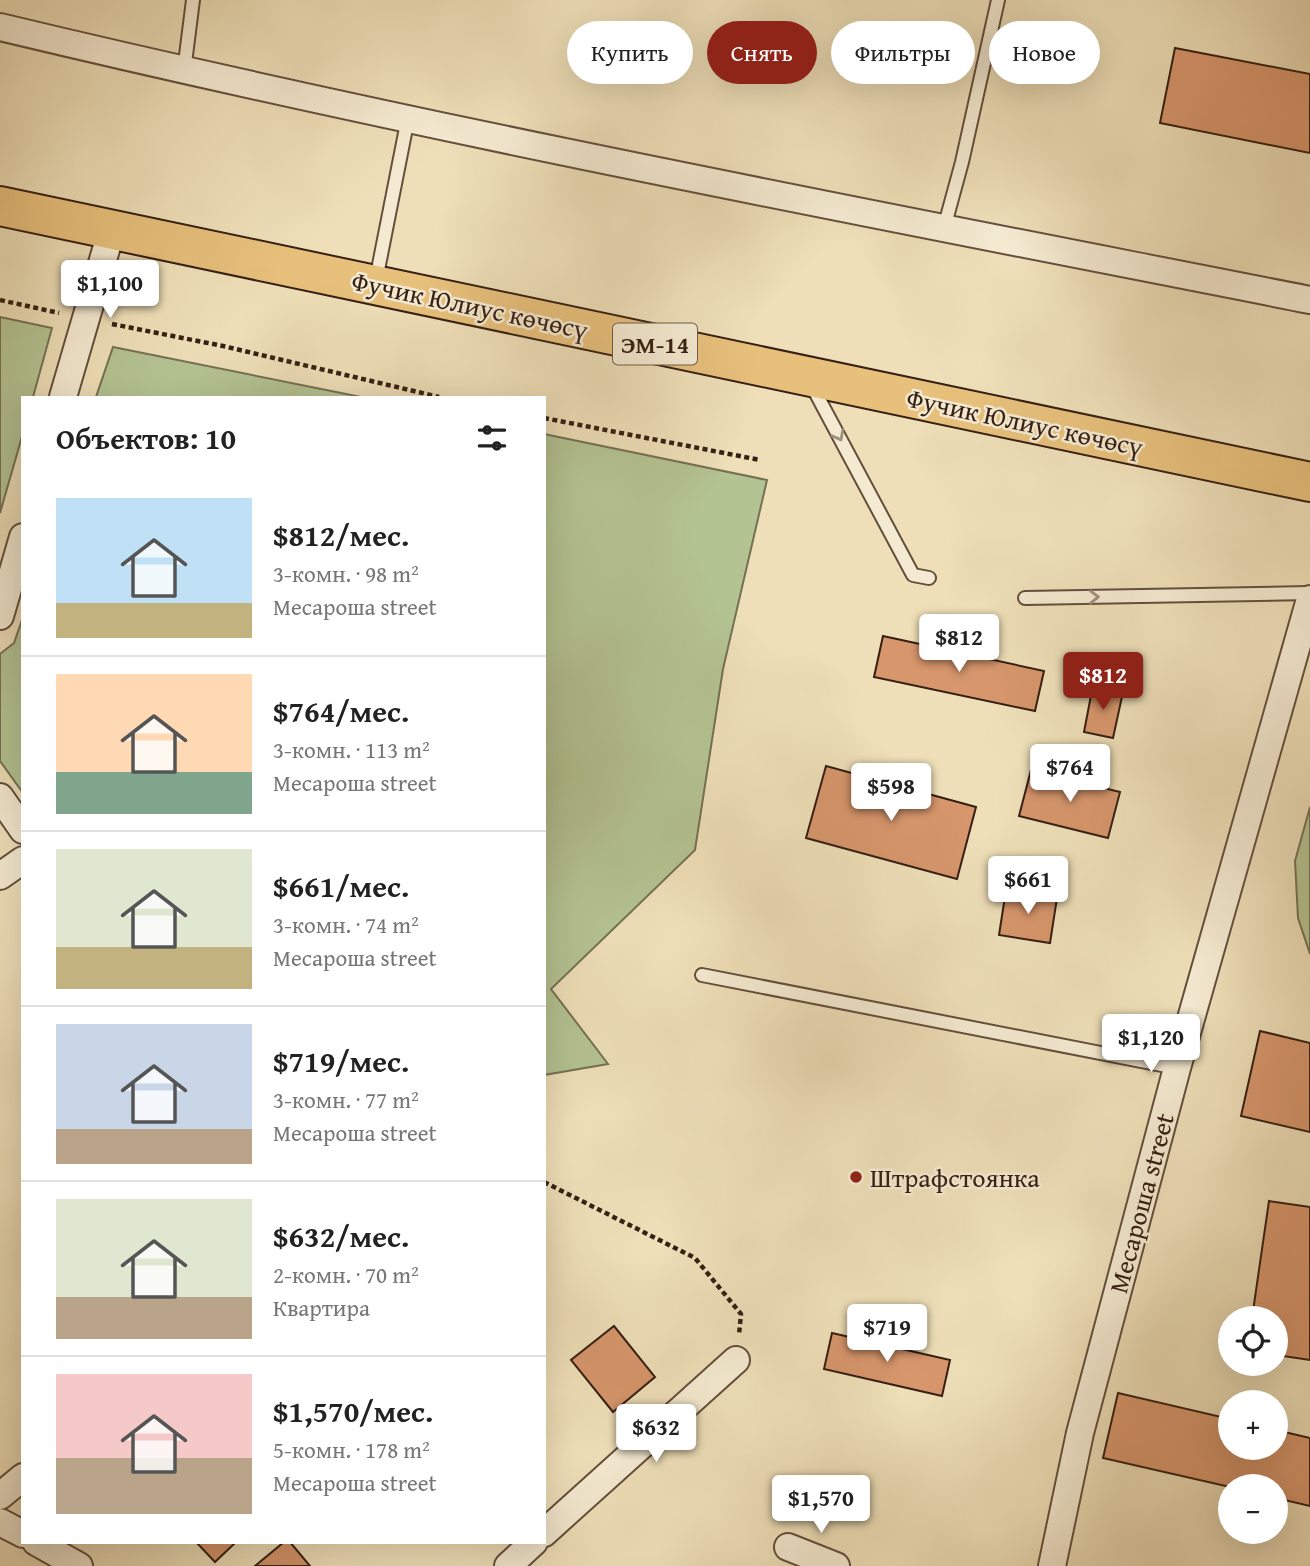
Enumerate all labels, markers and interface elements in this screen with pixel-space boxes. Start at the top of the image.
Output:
chip: Купить [567,21,693,84]
chip: Снять [707,21,817,84]
chip: Фильтры [831,21,975,84]
chip: Новое [989,21,1100,84]
pin: $1,100 [53,260,167,320]
street label: Фучик Юлиус көчөсү [348,261,592,349]
text: $1,100 [77,266,143,299]
road number: ЭМ-14 [613,324,697,365]
street label: Фучик Юлиус көчөсү [903,378,1147,466]
text: Объектов: 10 [56,416,236,460]
icon: filters [473,419,511,457]
one-way arrow [831,429,844,442]
text: $812/мес. [273,513,409,557]
icon: home [112,526,196,610]
text: 3-комн. · 98 m² [273,557,419,590]
one-way arrow [1089,589,1099,605]
text: Месароша street [273,590,437,623]
pin: $812 [918,614,1000,674]
text: $812 [935,620,983,653]
pin: $812 [1062,652,1144,712]
text: $812 [1079,658,1127,691]
text: $764/мес. [273,689,409,733]
icon: home [112,702,196,786]
text: 3-комн. · 113 m² [273,733,430,766]
pin: $764 [1029,744,1111,804]
text: $764 [1046,750,1094,783]
pin: $598 [850,764,932,823]
text: Месароша street [273,766,437,799]
text: $598 [867,769,915,802]
pin: $661 [987,856,1069,916]
text: $661 [1004,862,1052,895]
text: $661/мес. [273,864,409,908]
icon: home [112,877,196,961]
text: 3-комн. · 74 m² [273,908,419,941]
text: Месароша street [273,941,437,974]
pin: $1,120 [1094,1014,1208,1074]
text: $1,120 [1118,1020,1184,1053]
text: $719/мес. [273,1039,409,1083]
icon: home [112,1052,196,1136]
text: 3-комн. · 77 m² [273,1083,419,1116]
street label: Месароша street [1098,1109,1184,1297]
text: Месароша street [273,1116,437,1149]
place label: Штрафстоянка [870,1158,1040,1197]
marker: Штрафстоянка [848,1169,864,1185]
text: $632/мес. [273,1214,409,1258]
icon: home [112,1227,196,1311]
text: 2-комн. · 70 m² [273,1258,419,1291]
text: Квартира [273,1291,370,1324]
pin: $719 [846,1304,928,1364]
map controls [1218,1306,1288,1544]
button: locate [1218,1306,1288,1376]
text: $719 [863,1310,911,1343]
text: $1,570/мес. [273,1389,433,1433]
button: + [1218,1390,1288,1460]
icon: home [112,1402,196,1486]
pin: $632 [615,1404,697,1464]
text: $632 [632,1410,680,1443]
text: 5-комн. · 178 m² [273,1433,430,1466]
text: Месароша street [273,1466,437,1499]
button: − [1218,1474,1288,1544]
pin: $1,570 [764,1476,878,1535]
text: $1,570 [788,1481,854,1514]

